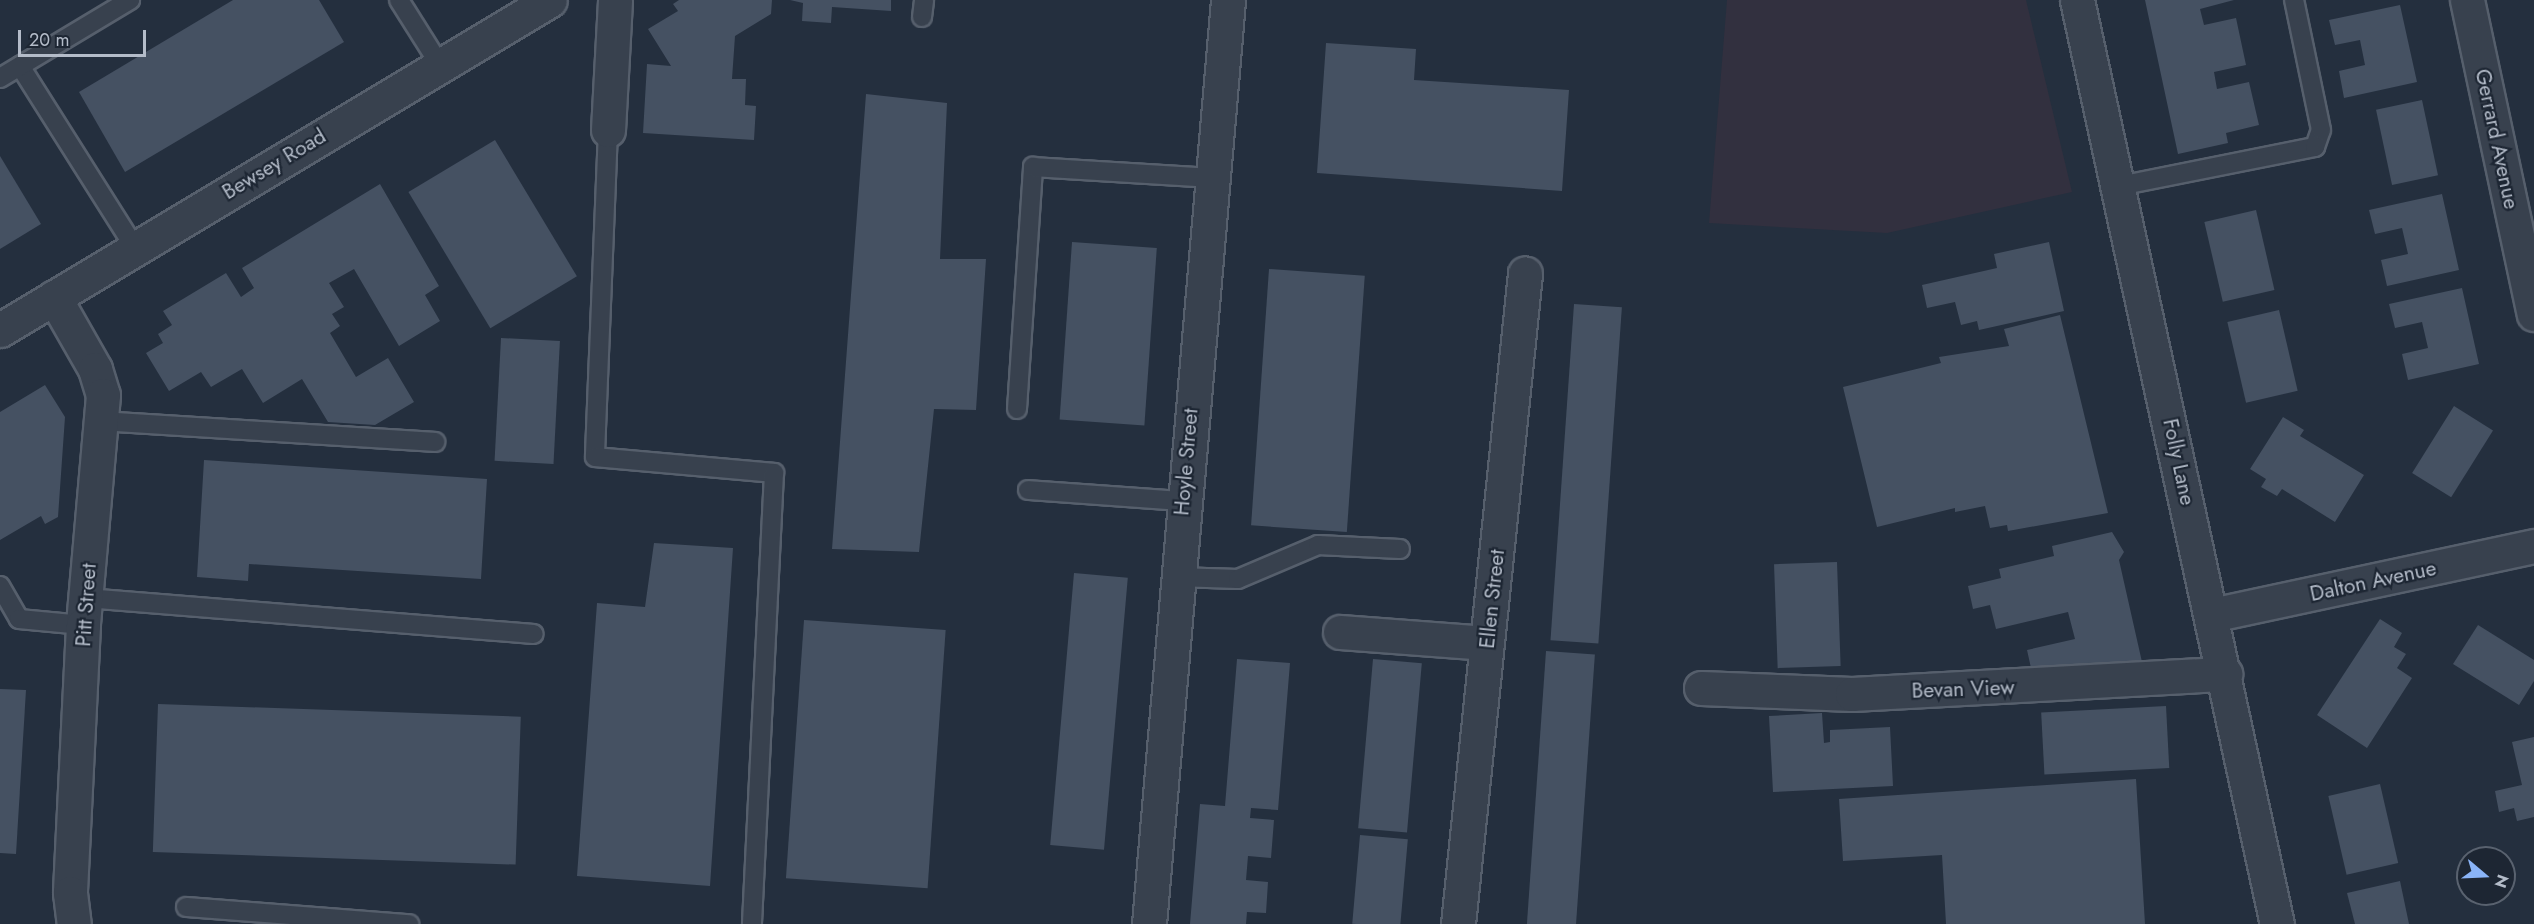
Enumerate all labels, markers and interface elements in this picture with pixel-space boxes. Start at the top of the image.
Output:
scale bar [21,18,148,56]
text: 20 m [29,27,69,53]
street label: Gerrard Avenue [2470,67,2524,211]
street label: Bewsey Road [218,123,330,205]
street label: Hoyle Street [1169,407,1203,517]
street label: Folly Lane [2158,416,2200,508]
street label: Ellen Street [1474,548,1510,650]
street label: Dalton Avenue [2308,555,2438,607]
street label: Pitt Street [71,562,101,648]
street label: Bevan View [1911,675,2015,703]
north arrow [2456,846,2516,906]
text: N [2489,872,2515,891]

